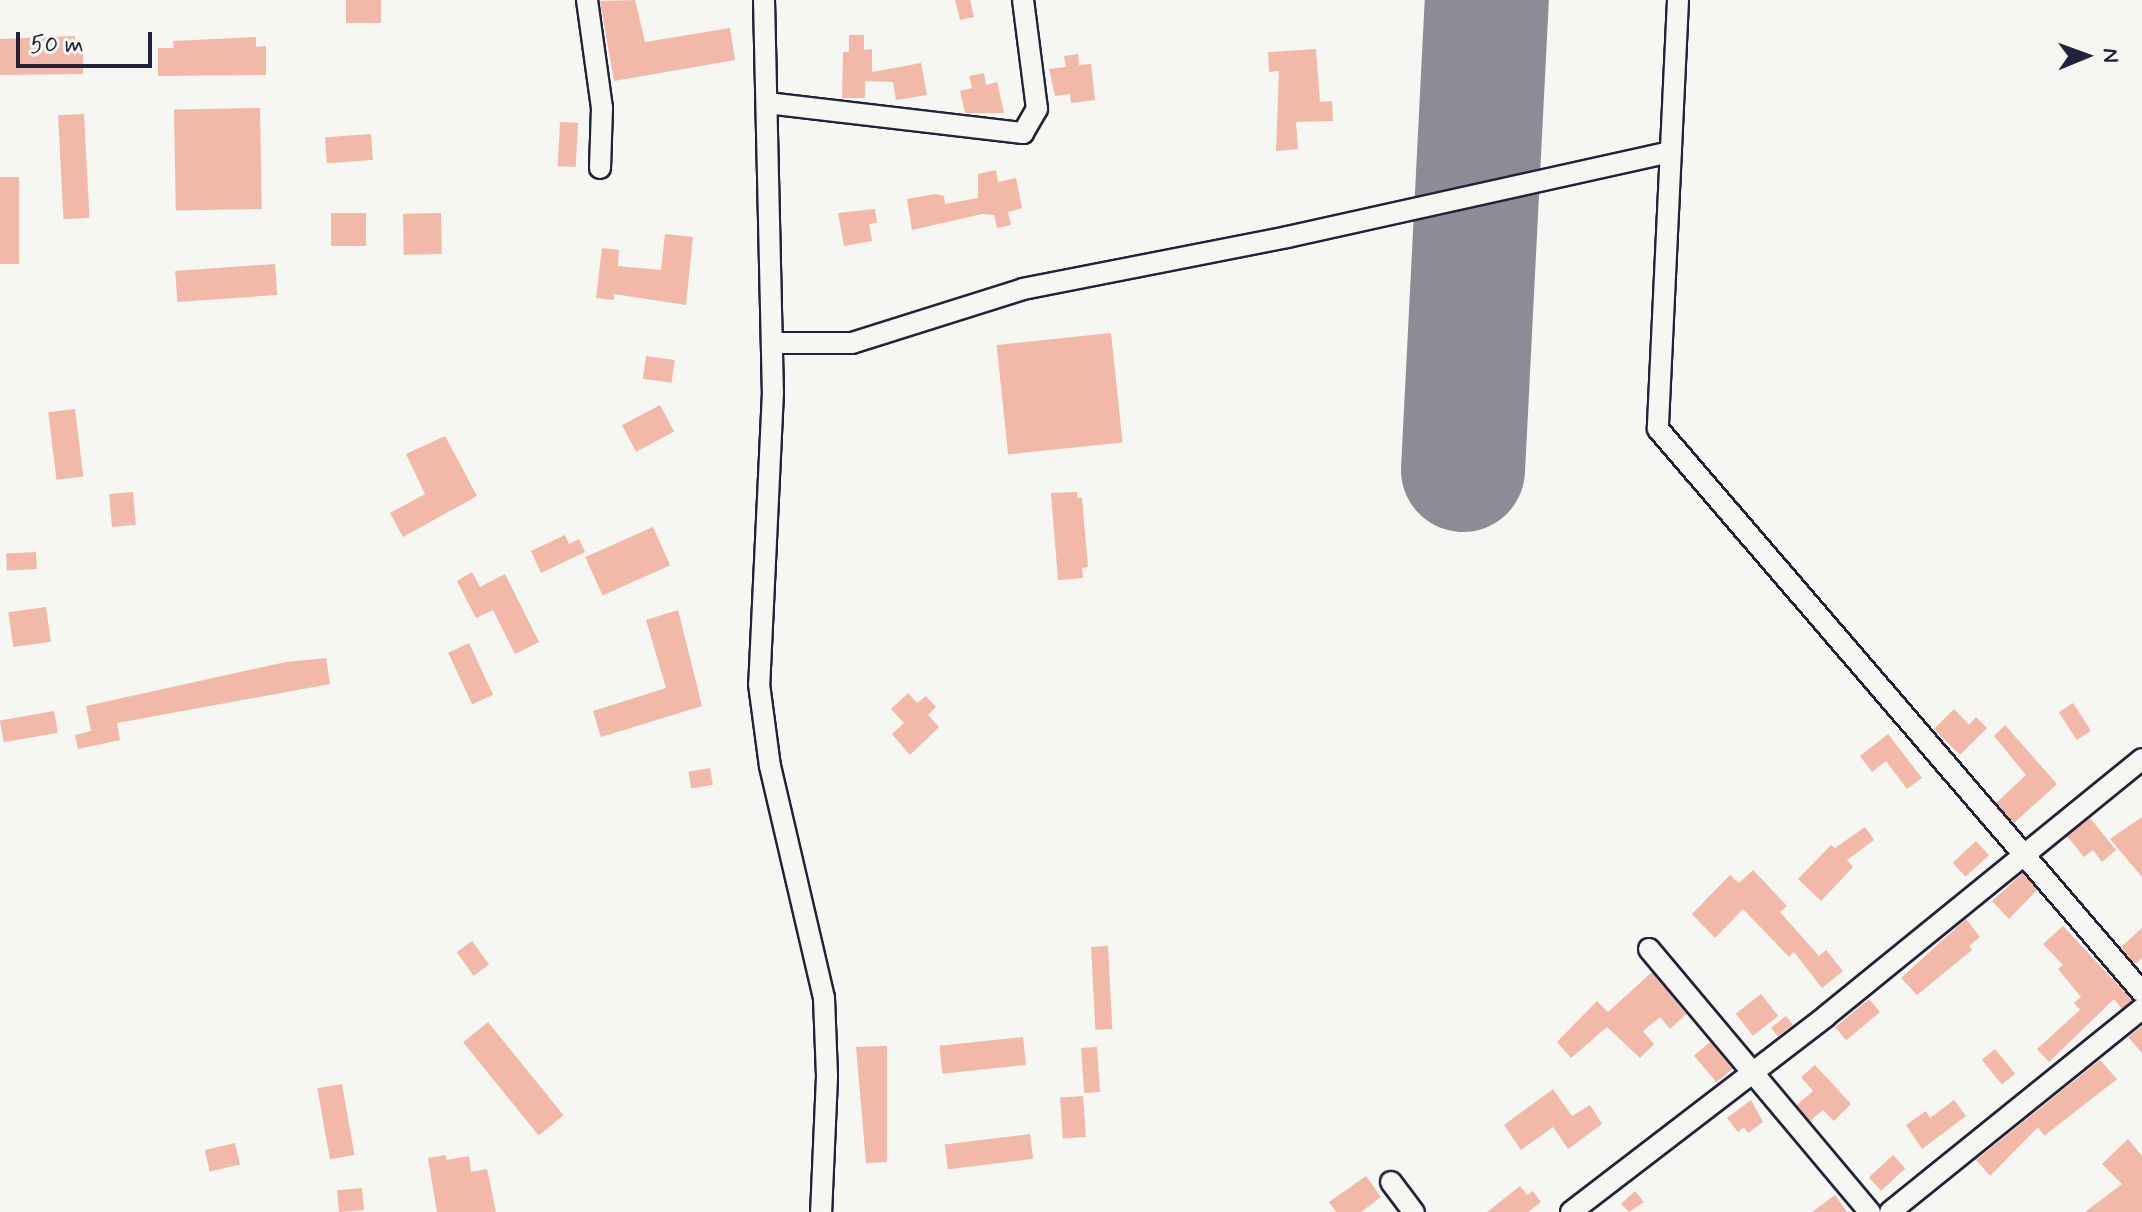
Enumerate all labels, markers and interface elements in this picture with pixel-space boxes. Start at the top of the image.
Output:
scale bar [20,16,156,66]
north arrow [2046,16,2126,96]
text: 50 m [30,30,84,61]
text: N [2096,48,2124,63]

